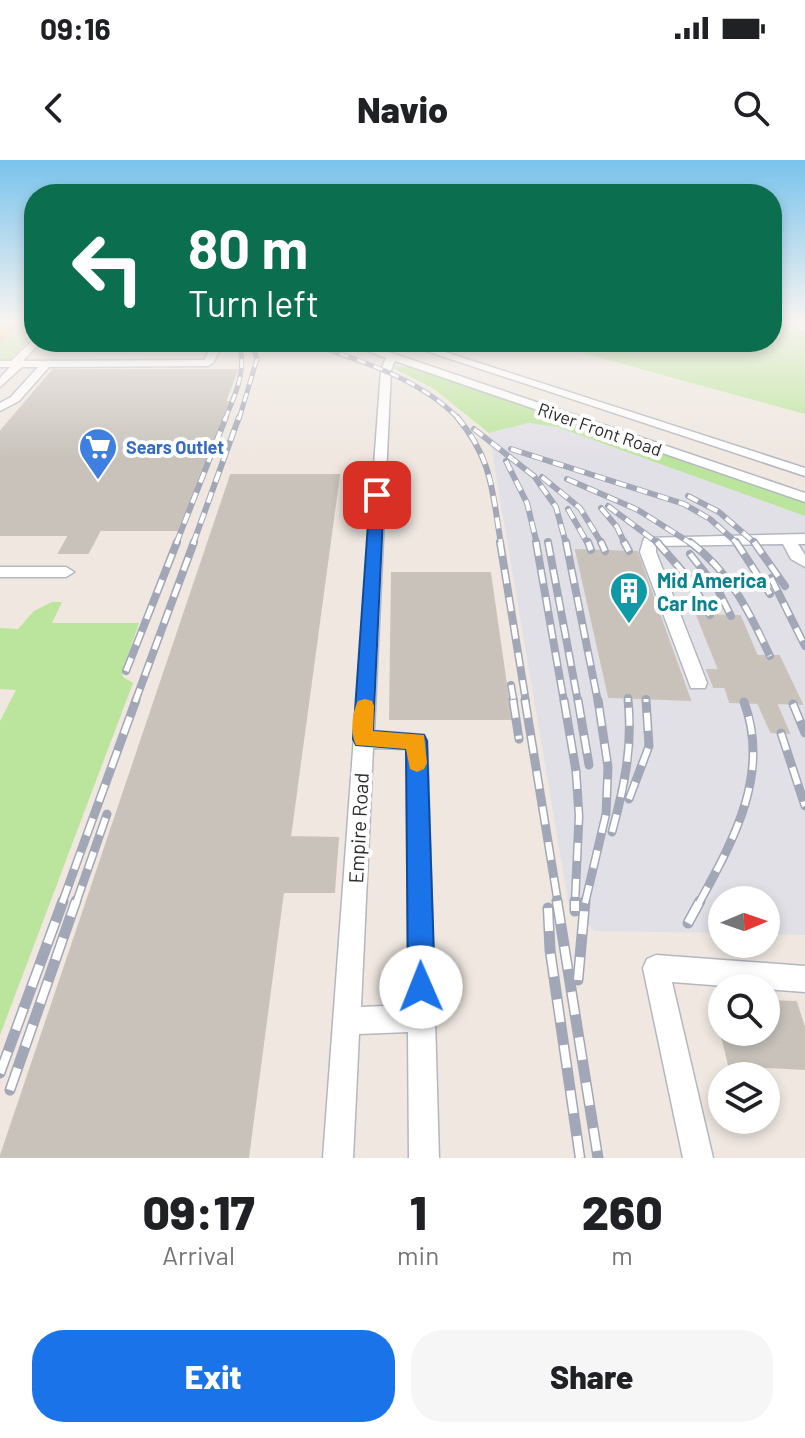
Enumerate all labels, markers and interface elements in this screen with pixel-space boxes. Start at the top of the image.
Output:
text: 09:16 [40,10,111,46]
icon: back [32,86,76,130]
icon: search [729,86,773,130]
text: Navio [357,87,448,130]
text: 80 m [188,213,308,280]
icon: left [56,216,160,320]
text: Turn left [188,281,319,324]
street label: River Front Road [535,398,665,460]
supermarket icon: Sears Outlet [77,426,119,481]
place label: Sears Outlet [126,436,224,458]
pin [343,461,411,529]
icon: arrive [355,473,399,517]
place label: Mid America Car Inc [657,568,767,615]
building icon: Mid America Car Inc [608,570,650,625]
street label: Empire Road [343,772,373,884]
north arrow [708,886,780,958]
map controls [708,886,780,1134]
position arrow [379,945,463,1029]
button: search [708,974,780,1046]
button: layers [708,1062,780,1134]
text: 09:17 [142,1182,255,1240]
text: 1 [410,1182,427,1240]
text: 260 [582,1182,663,1240]
text: Arrival [162,1239,235,1270]
text: min [397,1239,439,1270]
text: m [611,1239,633,1270]
button: Exit [32,1330,395,1422]
button: Share [411,1330,773,1422]

